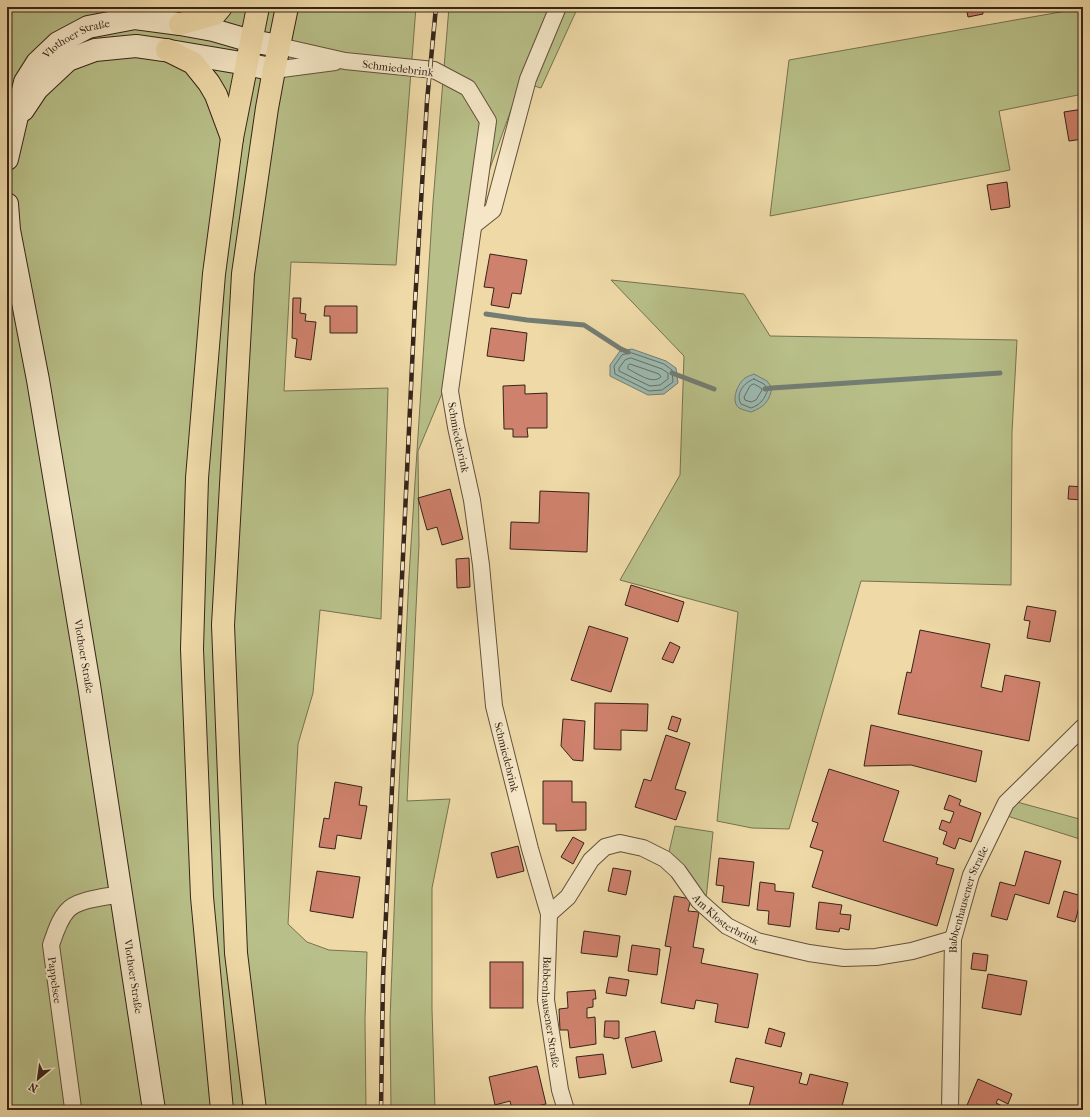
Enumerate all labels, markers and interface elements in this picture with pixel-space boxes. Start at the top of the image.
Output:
street label: Vlothoer Straße [39,17,111,62]
street label: Schmiedebrink [362,58,435,79]
street label: Schmiedebrink [445,401,472,474]
street label: Vlothoer Straße [71,617,96,695]
street label: Schmiedebrink [491,721,522,794]
street label: Babbenhausener Straße [946,843,991,953]
street label: Am Klosterbrink [689,891,761,948]
street label: Vlothoer Straße [121,938,145,1015]
street label: Pappelsee [45,956,64,1005]
street label: Babbenhausener Straße [539,956,563,1069]
north arrow [18,1059,58,1099]
text: N [26,1079,40,1095]

